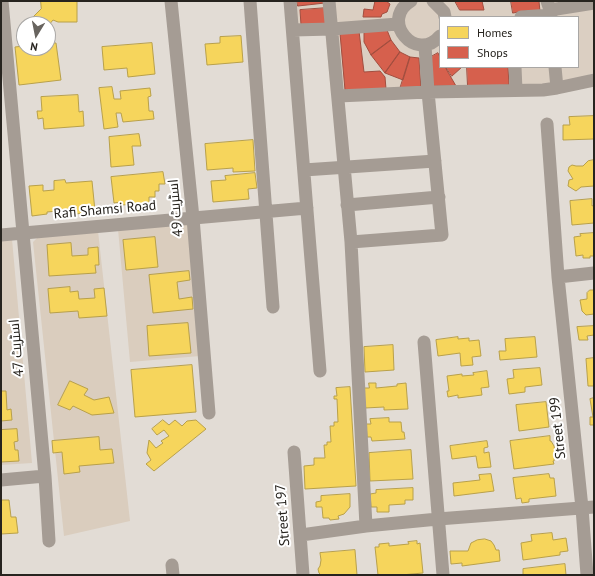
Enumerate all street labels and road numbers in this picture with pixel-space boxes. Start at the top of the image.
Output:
street label: اسٹریٹ 49 [165,178,187,238]
street label: Rafi Shamsi Road [53,197,157,223]
street label: اسٹریٹ 47 [6,318,28,378]
street label: Street 199 [546,396,570,460]
street label: Street 197 [272,483,294,547]

